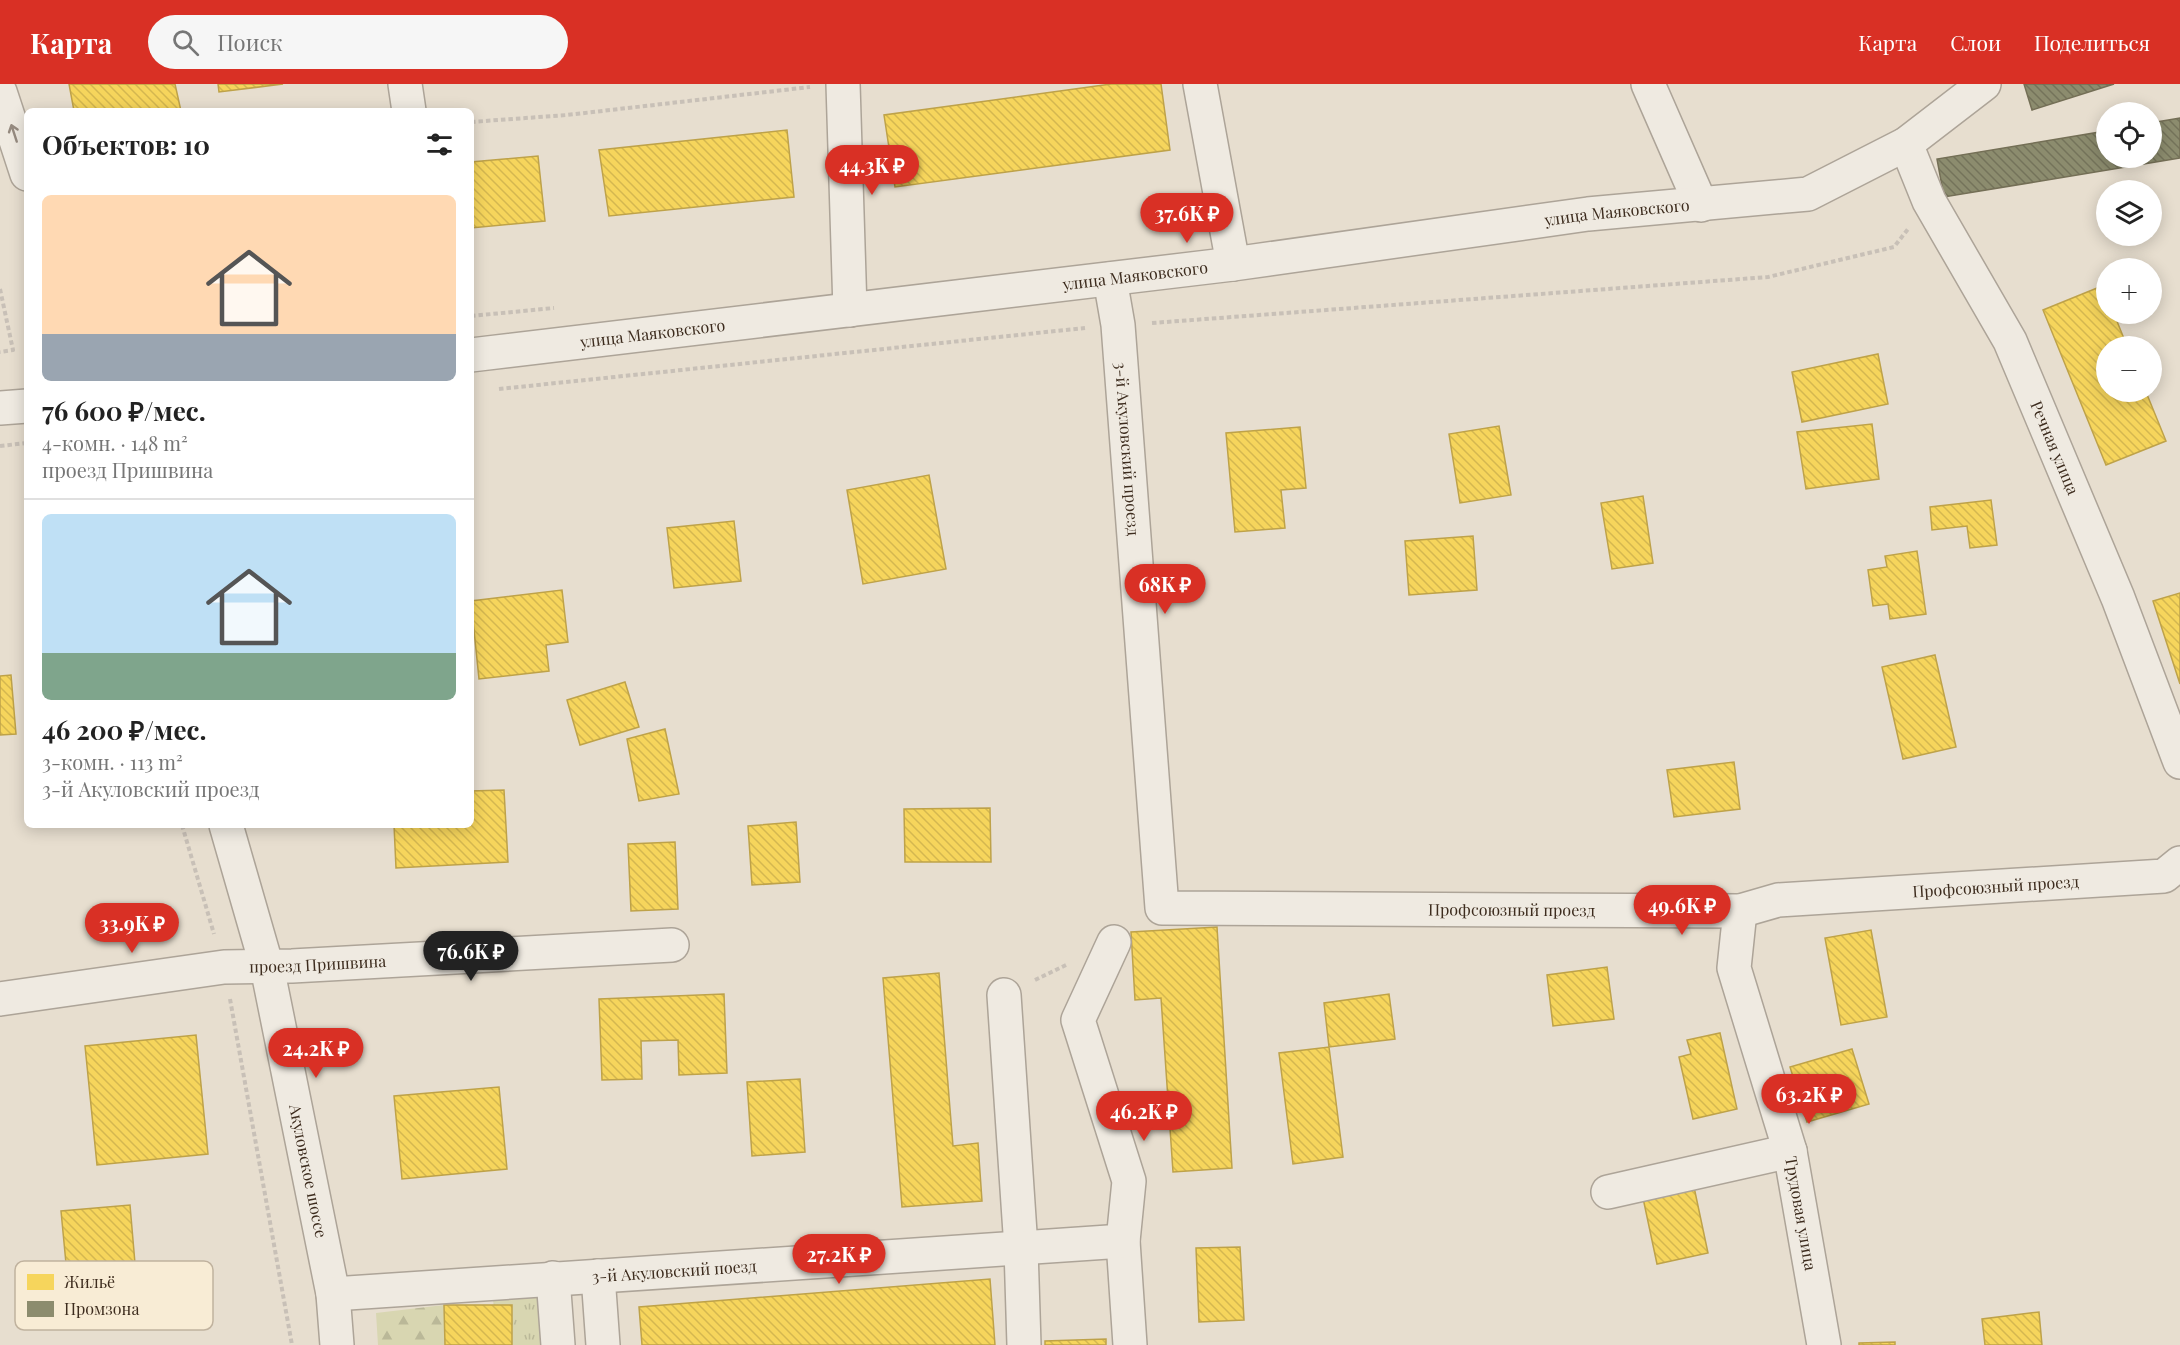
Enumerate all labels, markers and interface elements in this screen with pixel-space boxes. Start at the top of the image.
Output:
search box [148,15,568,69]
text: Карта [30,24,112,61]
icon: search [169,26,202,59]
text: Поиск [217,27,283,57]
text: Карта [1858,28,1917,56]
text: Слои [1950,28,2001,56]
text: Поделиться [2034,28,2150,56]
map controls [2096,102,2162,402]
button: locate [2096,102,2162,168]
one-way arrow [7,124,18,143]
text: Объектов: 10 [42,127,210,162]
icon: filters [423,128,456,161]
pin: 44.3K ₽ [817,145,927,196]
text: 44.3K ₽ [839,151,905,178]
button: layers [2096,180,2162,246]
pin: 37.6K ₽ [1132,193,1242,244]
street label: улица Маяковского [1542,194,1691,230]
text: 37.6K ₽ [1154,199,1220,226]
icon: home [195,234,303,342]
street label: улица Маяковского [1061,256,1209,294]
button: + [2096,258,2162,324]
street label: улица Маяковского [578,314,727,352]
button: − [2096,336,2162,402]
street label: 3-й Акуловский проезд [1111,361,1145,537]
text: 76 600 ₽/мес. [42,393,206,428]
street label: Речная улица [2026,397,2084,498]
text: 4-комн. · 148 m² [42,429,188,456]
text: проезд Пришвина [42,456,213,483]
icon: home [195,553,303,661]
pin: 68K ₽ [1123,564,1207,615]
text: 68K ₽ [1139,570,1191,597]
text: 46 200 ₽/мес. [42,712,206,747]
text: 3-комн. · 113 m² [42,748,183,775]
text: 3-й Акуловский проезд [42,775,260,802]
street label: Профсоюзный проезд [1912,870,2080,902]
pin: 49.6K ₽ [1627,885,1737,936]
text: 49.6K ₽ [1648,891,1716,918]
street label: Профсоюзный проезд [1428,898,1596,920]
pin: 33.9K ₽ [77,903,187,954]
text: 33.9K ₽ [99,909,165,936]
pin: 76.6K ₽ [416,931,526,982]
text: 76.6K ₽ [437,937,505,964]
street label: проезд Пришвина [249,950,387,977]
pin: 24.2K ₽ [261,1028,371,1079]
text: 24.2K ₽ [282,1034,350,1061]
pin: 63.2K ₽ [1754,1074,1864,1125]
text: 63.2K ₽ [1775,1080,1843,1107]
pin: 46.2K ₽ [1089,1091,1199,1142]
text: 46.2K ₽ [1110,1097,1178,1124]
street label: Акуловское шоссе [285,1101,332,1240]
street label: Трудовая улица [1781,1154,1822,1272]
pin: 27.2K ₽ [784,1234,894,1285]
text: 27.2K ₽ [806,1240,872,1267]
street label: 3-й Акуловский поезд [591,1255,758,1287]
legend [15,1261,213,1330]
text: Жильё [64,1271,115,1292]
text: Промзона [64,1298,139,1319]

